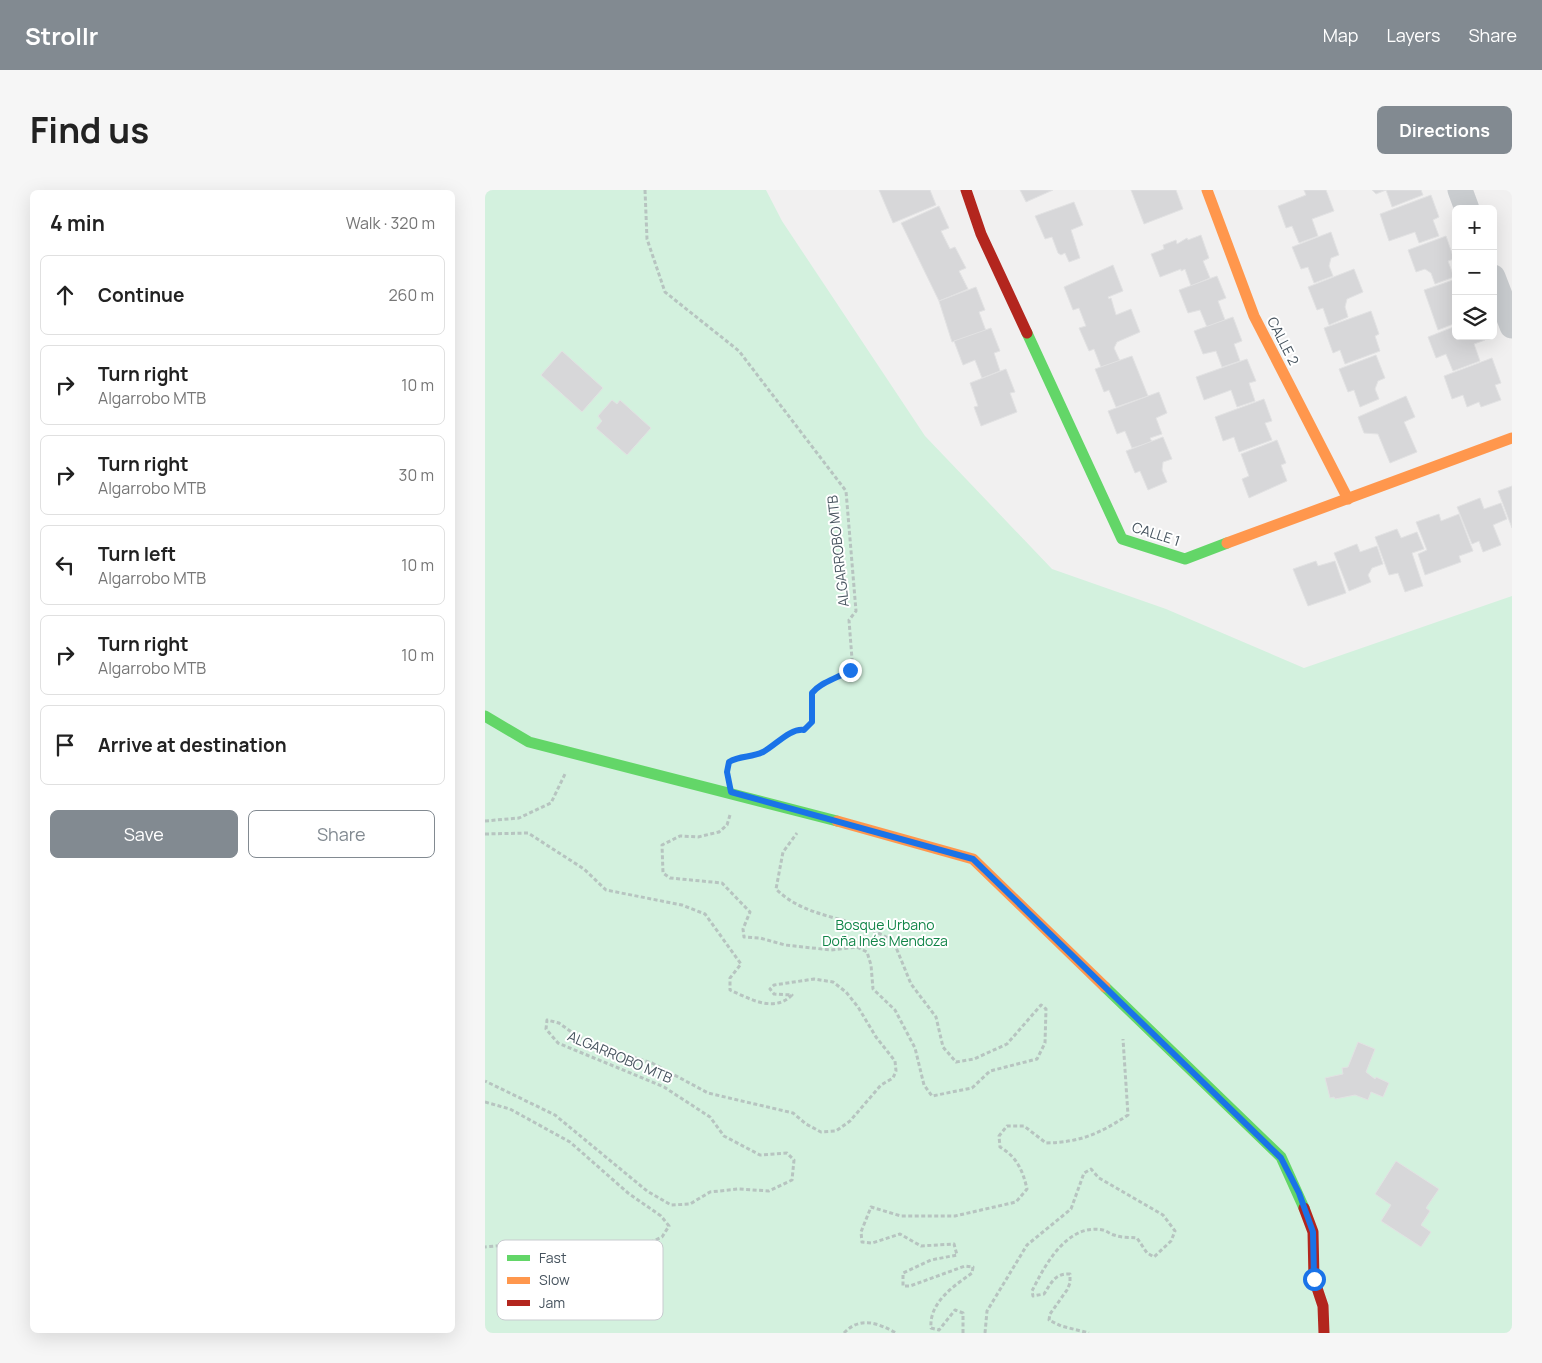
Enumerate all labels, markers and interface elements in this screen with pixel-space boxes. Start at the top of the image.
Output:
text: Strollr [25,19,98,52]
text: Map [1323,23,1358,47]
text: Layers [1386,23,1440,47]
text: Share [1468,23,1517,47]
text: Find us [30,106,149,154]
button: Directions [1377,106,1512,154]
map controls [1452,205,1497,340]
button: + [1452,205,1497,250]
text: 4 min [50,209,105,237]
text: Walk · 320 m [346,212,435,234]
button: − [1452,250,1497,295]
icon: ahead [51,281,79,309]
text: Continue [98,282,184,308]
text: 260 m [388,284,434,306]
button: layers [1452,295,1497,340]
street label: CALLE 2 [1263,313,1304,368]
text: Turn right [98,361,188,387]
icon: right [51,371,79,399]
text: 10 m [401,374,434,396]
text: Algarrobo MTB [98,387,206,409]
text: Turn right [98,451,188,477]
icon: right [51,461,79,489]
text: 30 m [399,464,434,486]
text: Algarrobo MTB [98,477,206,499]
street label: ALGARROBO MTB [822,494,853,608]
street label: CALLE 1 [1130,517,1182,550]
text: Turn left [98,541,176,567]
icon: left [51,551,79,579]
text: 10 m [401,554,434,576]
text: Algarrobo MTB [98,567,206,589]
text: Turn right [98,631,188,657]
icon: right [51,641,79,669]
text: 10 m [401,644,434,666]
text: Algarrobo MTB [98,657,206,679]
route end [839,659,862,682]
icon: arrive [51,731,79,759]
text: Arrive at destination [98,732,287,758]
button: Save [50,810,238,858]
button: Share [248,810,435,858]
park label: Bosque Urbano Doña Inés Mendoza [822,915,948,950]
street label: ALGARROBO MTB [565,1026,676,1087]
legend [497,1240,663,1320]
text: Fast [539,1248,567,1267]
route start [1303,1268,1326,1291]
text: Slow [539,1270,570,1289]
text: Jam [539,1293,565,1312]

